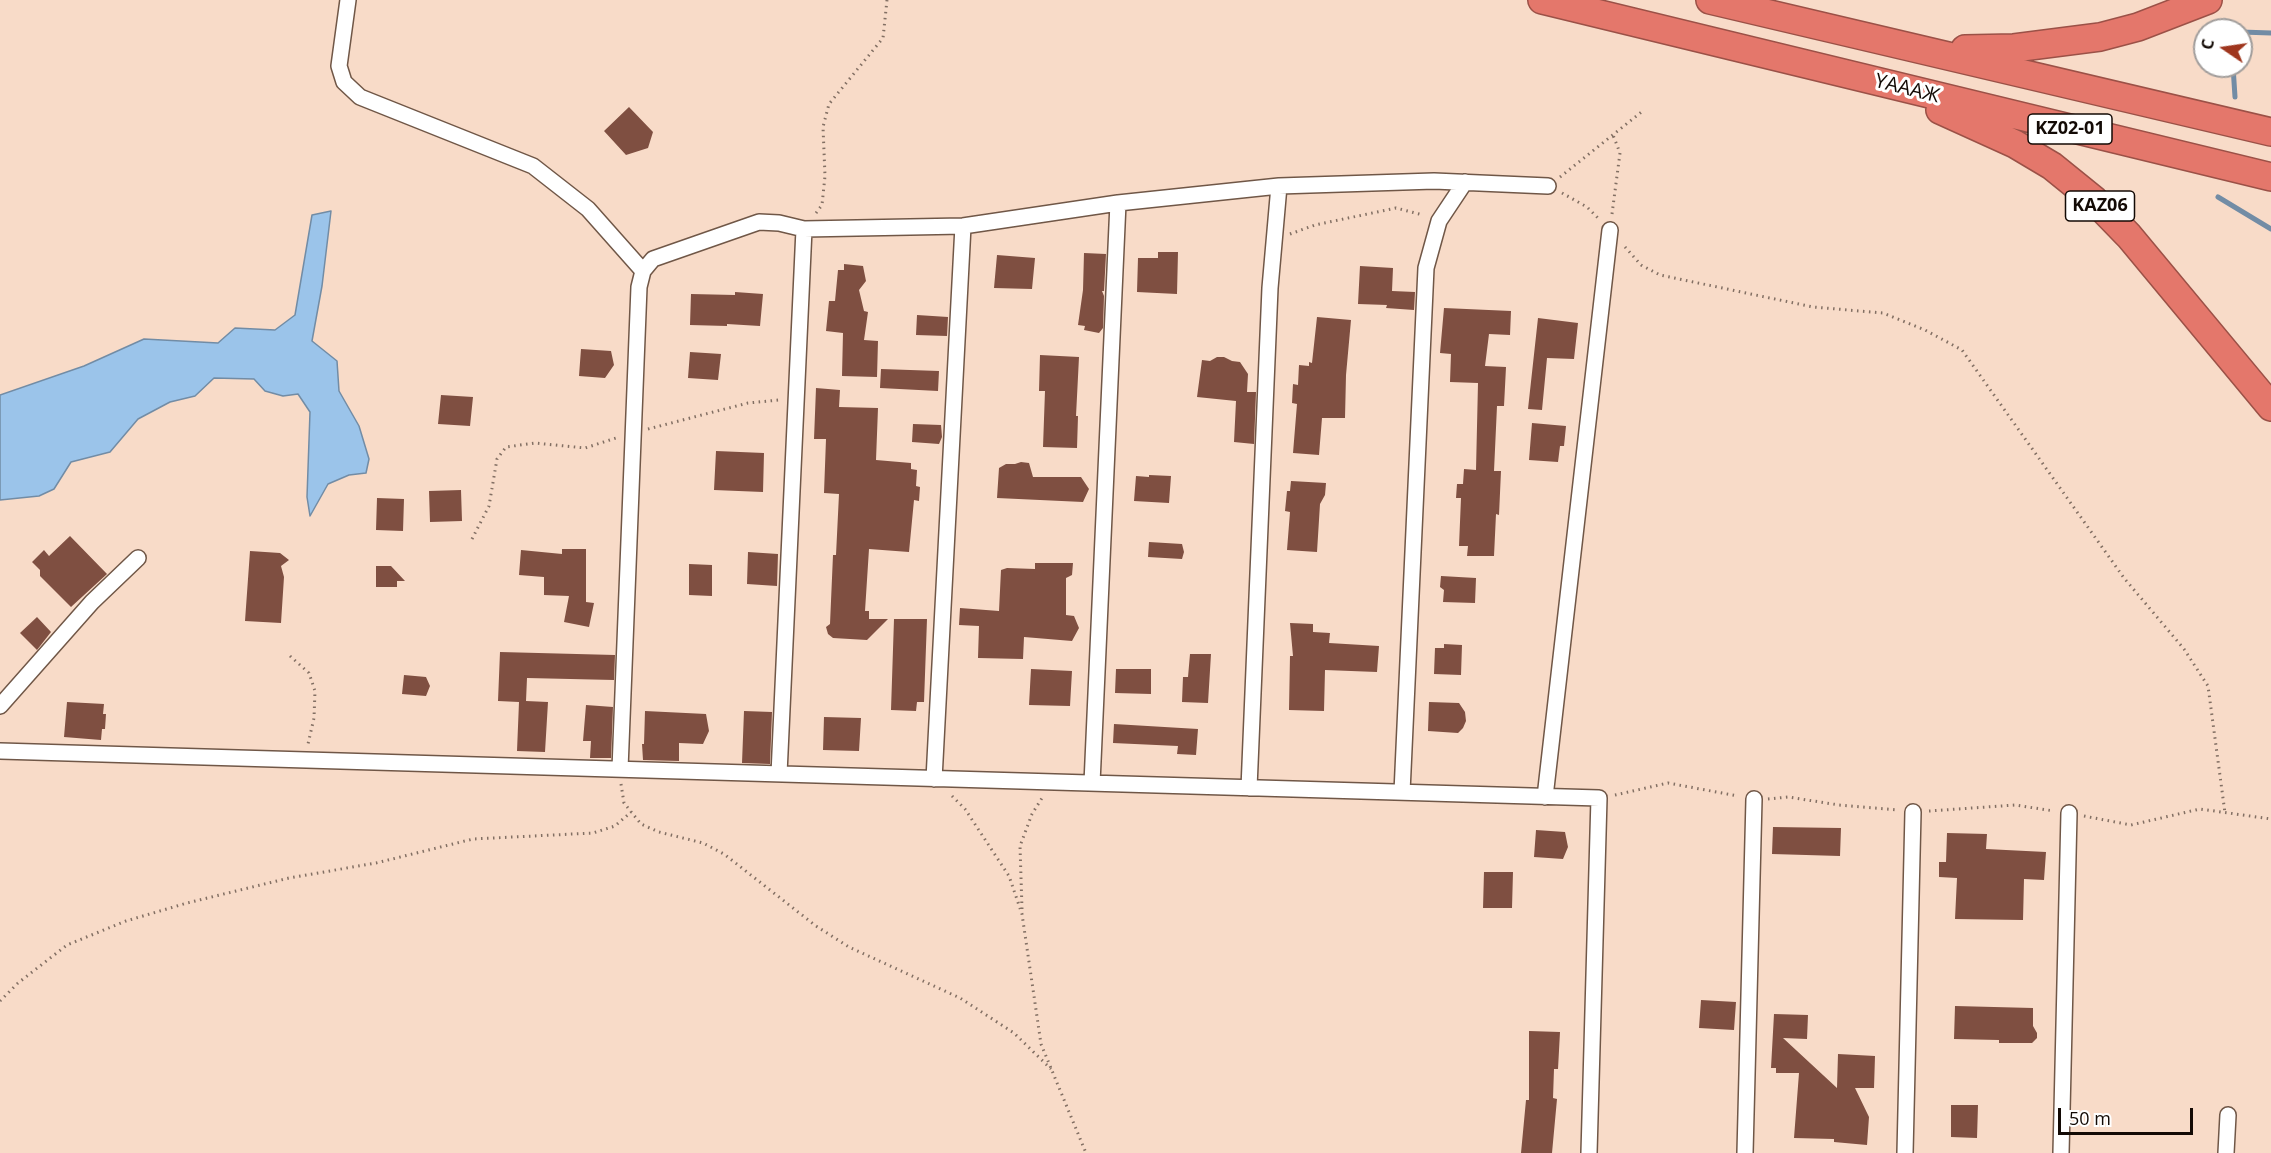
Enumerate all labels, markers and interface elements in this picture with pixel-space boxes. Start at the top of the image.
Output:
north arrow [2193,18,2253,78]
text: С [2196,37,2219,52]
street label: ҮАААЖ [1872,69,1942,109]
road number: KZ02-01 [2028,114,2112,144]
road number: KАZ06 [2066,191,2134,221]
scale bar [2061,1096,2196,1134]
text: 50 m [2069,1106,2111,1130]

